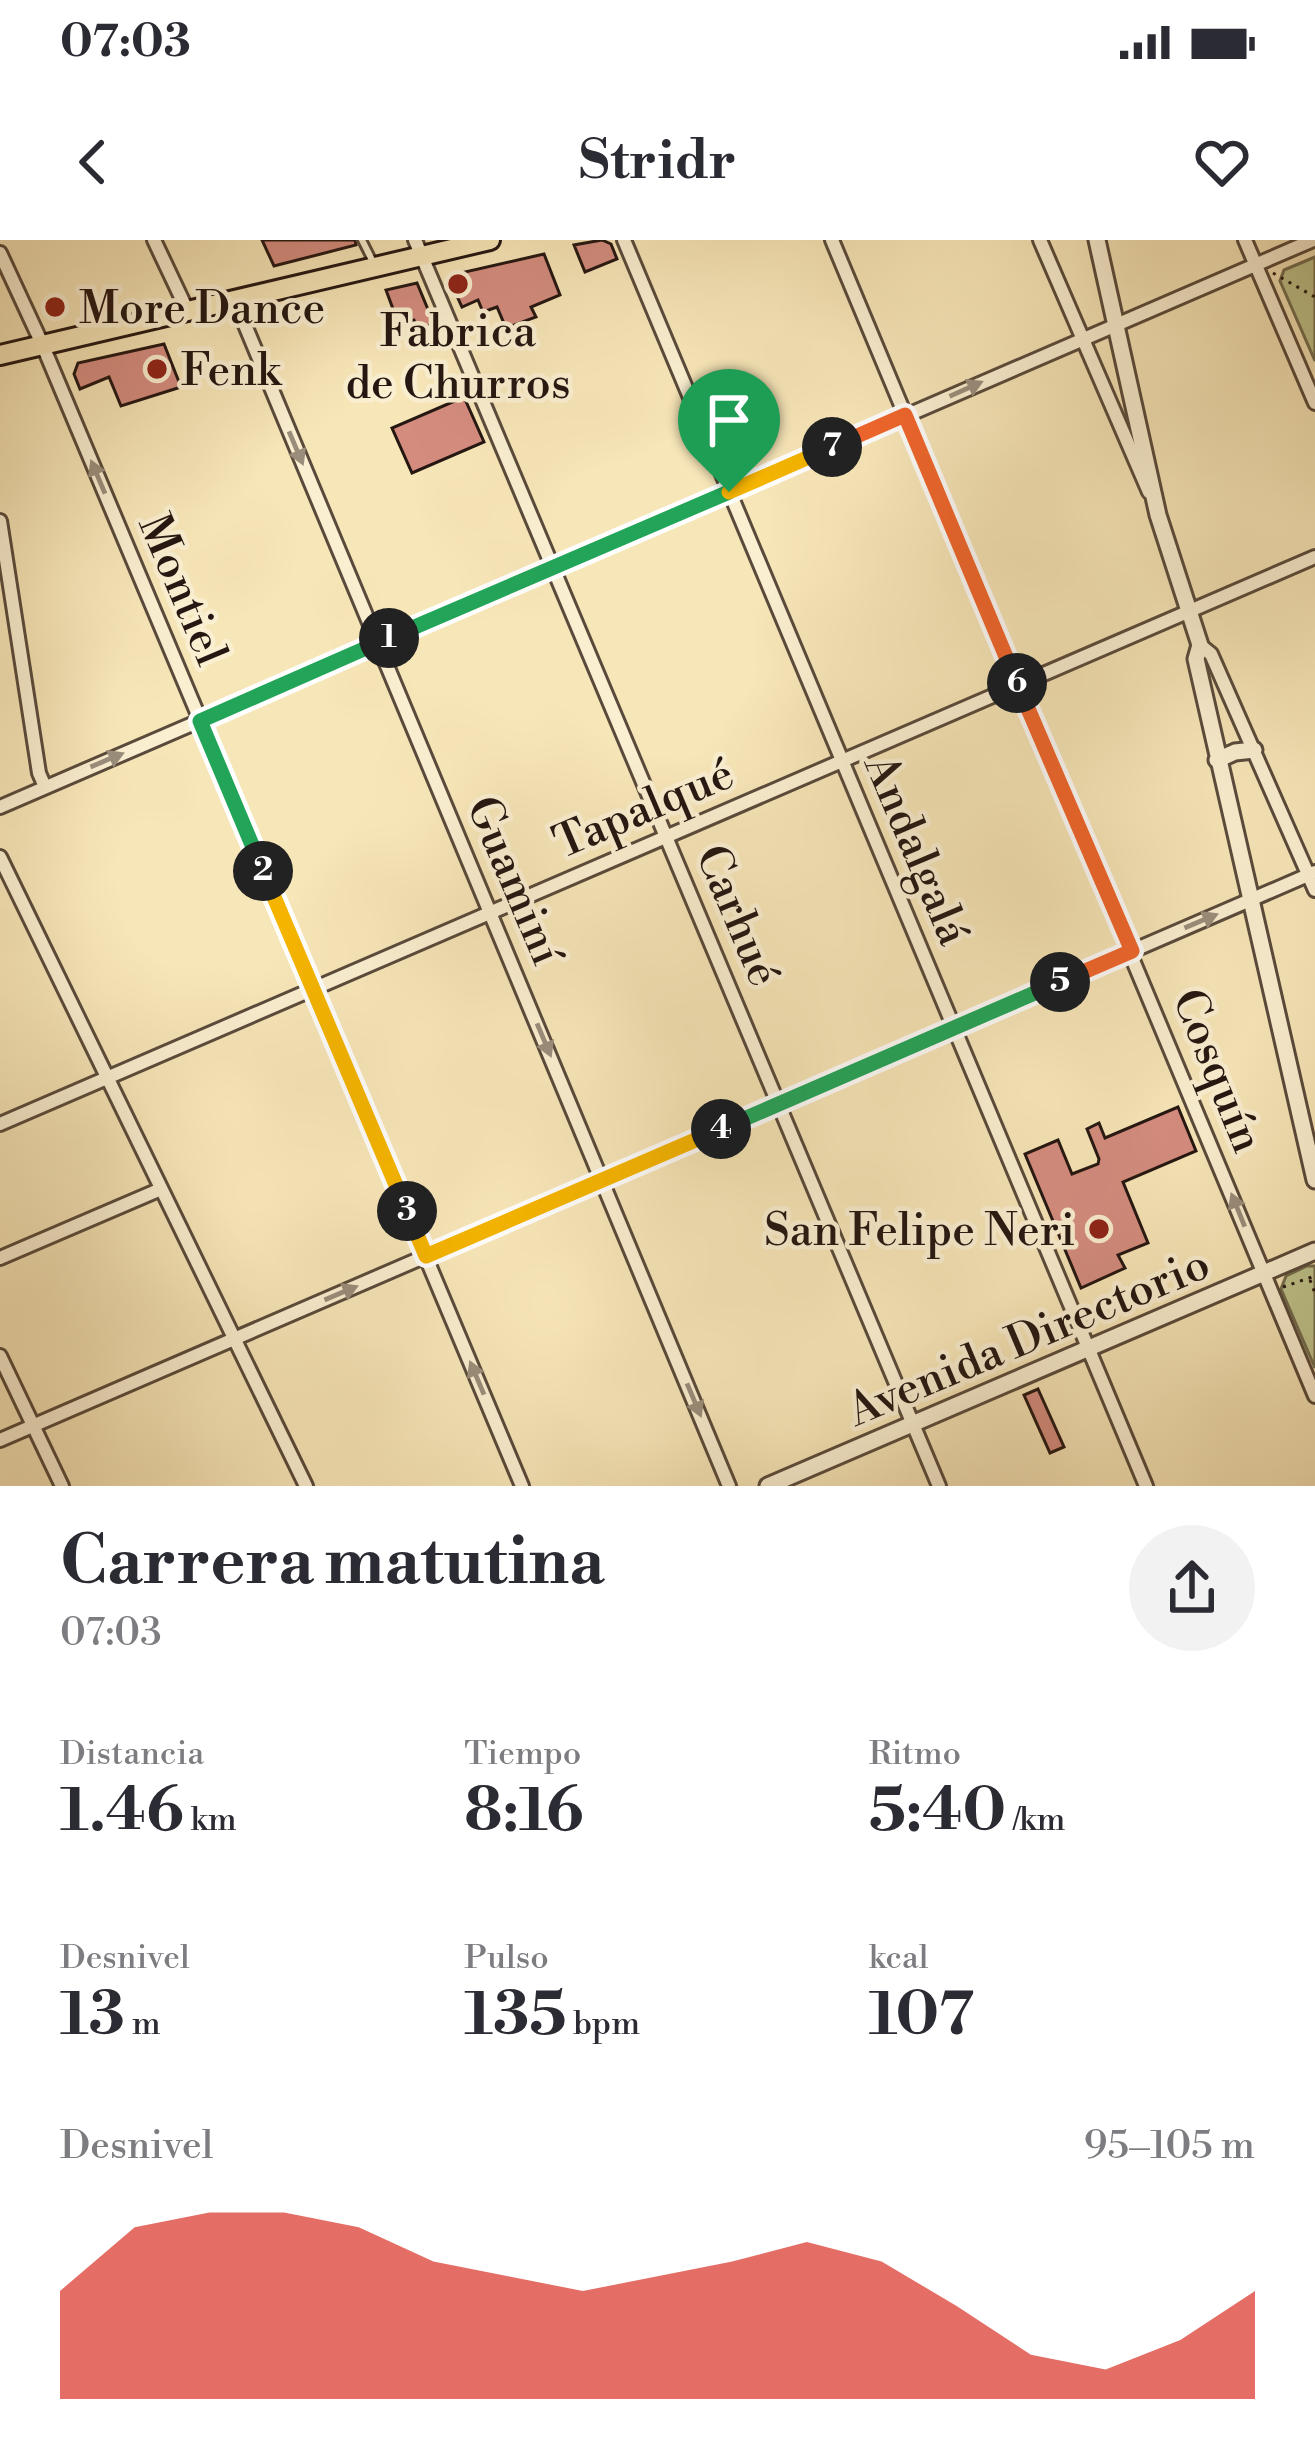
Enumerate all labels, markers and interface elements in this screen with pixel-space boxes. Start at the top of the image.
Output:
text: 07:03 [60,14,191,71]
text: Stridr [579,128,736,196]
icon: back [60,129,126,195]
icon: heart [1189,129,1255,195]
marker: Fabrica de Churros [445,271,471,297]
place label: More Dance [79,281,325,338]
marker: More Dance [42,294,68,320]
place label: Fabrica de Churros [345,304,571,413]
place label: Fenk [181,343,283,400]
marker: Fenk [144,356,170,382]
pin [678,369,780,492]
one-way arrow [949,378,984,398]
icon: arrive [696,387,762,453]
pin: 7 [802,417,862,477]
text: 7 [822,426,842,467]
one-way arrow [287,430,306,466]
one-way arrow [88,458,107,494]
street label: Montiel [124,506,239,674]
pin: 1 [359,608,419,668]
text: 1 [381,617,397,658]
pin: 6 [987,653,1047,713]
text: 6 [1007,662,1027,703]
street label: Andalgalá [850,745,981,954]
street label: Tapalqué [545,746,743,873]
one-way arrow [90,750,126,769]
street label: Guaminí [453,788,575,976]
street label: Carhué [682,837,792,995]
pin: 2 [233,841,293,901]
text: 2 [253,850,273,891]
one-way arrow [1183,911,1218,931]
pin: 5 [1030,952,1090,1012]
text: 5 [1050,961,1070,1002]
street label: Cosquín [1158,981,1275,1161]
one-way arrow [535,1023,554,1059]
pin: 4 [691,1099,751,1159]
text: 4 [710,1108,732,1149]
pin: 3 [377,1181,437,1241]
text: 3 [397,1190,417,1231]
one-way arrow [1228,1192,1247,1228]
place label: San Felipe Neri [764,1203,1075,1260]
marker: San Felipe Neri [1086,1216,1112,1242]
street label: Avenida Directorio [838,1236,1219,1441]
one-way arrow [324,1282,359,1302]
one-way arrow [467,1360,486,1396]
one-way arrow [685,1383,704,1419]
text: Carrera matutina [60,1522,605,1605]
button: share [1129,1525,1255,1651]
text: 07:03 [60,1609,162,1658]
text: Distancia [60,1734,204,1775]
text: Tiempo [464,1734,581,1775]
text: Ritmo [869,1734,961,1775]
text: 1.46 [60,1775,184,1850]
text: 8:16 [464,1775,583,1850]
text: 5:40 [869,1775,1006,1850]
text: km [184,1800,237,1841]
text: /km [1006,1800,1065,1841]
text: Desnivel [60,1938,190,1979]
text: Pulso [464,1938,549,1979]
text: kcal [869,1938,929,1979]
text: 13 [60,1979,125,2054]
text: 135 [464,1979,566,2054]
text: 107 [869,1979,974,2054]
text: m [125,2004,161,2045]
text: bpm [566,2004,640,2045]
text: Desnivel [60,2122,213,2171]
text: 95–105 m [1084,2122,1255,2171]

